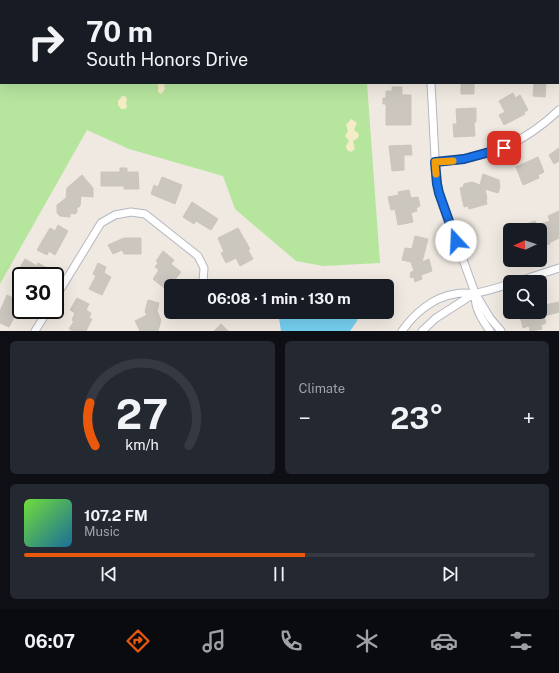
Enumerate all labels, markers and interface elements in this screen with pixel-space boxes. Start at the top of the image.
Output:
text: 70 m [86,15,153,48]
icon: right [20,16,72,68]
text: South Honors Drive [86,49,248,70]
pin [487,131,521,165]
icon: arrive [493,137,515,159]
position arrow [435,220,477,262]
north arrow [503,223,547,267]
map controls [503,223,547,319]
speed limit sign: 30 [12,267,64,319]
button: search [503,275,547,319]
text: 06:08 · 1 min · 130 m [207,290,351,307]
text: Climate [299,381,345,396]
text: 27 [116,388,168,437]
text: 23° [390,400,443,436]
text: − [299,405,311,431]
text: + [523,405,535,431]
text: km/h [125,435,159,452]
text: 107.2 FM [84,507,148,524]
text: Music [84,524,120,539]
icon: previous [98,563,120,585]
icon: pause [268,563,290,585]
icon: next [439,563,461,585]
icon: directions [124,627,152,655]
icon: music [200,627,228,655]
icon: phone [277,627,305,655]
icon: climate [353,627,381,655]
icon: car [430,627,458,655]
icon: filters [507,627,535,655]
text: 06:07 [24,631,75,652]

